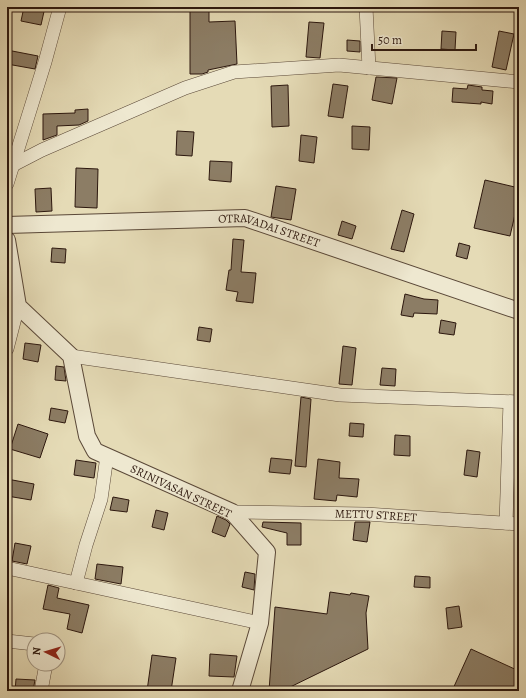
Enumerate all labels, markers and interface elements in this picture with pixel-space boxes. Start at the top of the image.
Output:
scale bar [372,26,476,52]
text: 50 m [378,32,402,48]
street label: OTRAVADAI STREET [218,210,322,251]
street label: SRINIVASAN STREET [128,460,235,522]
street label: METTU STREET [335,506,418,525]
north arrow [26,632,66,672]
text: N [29,647,44,656]

